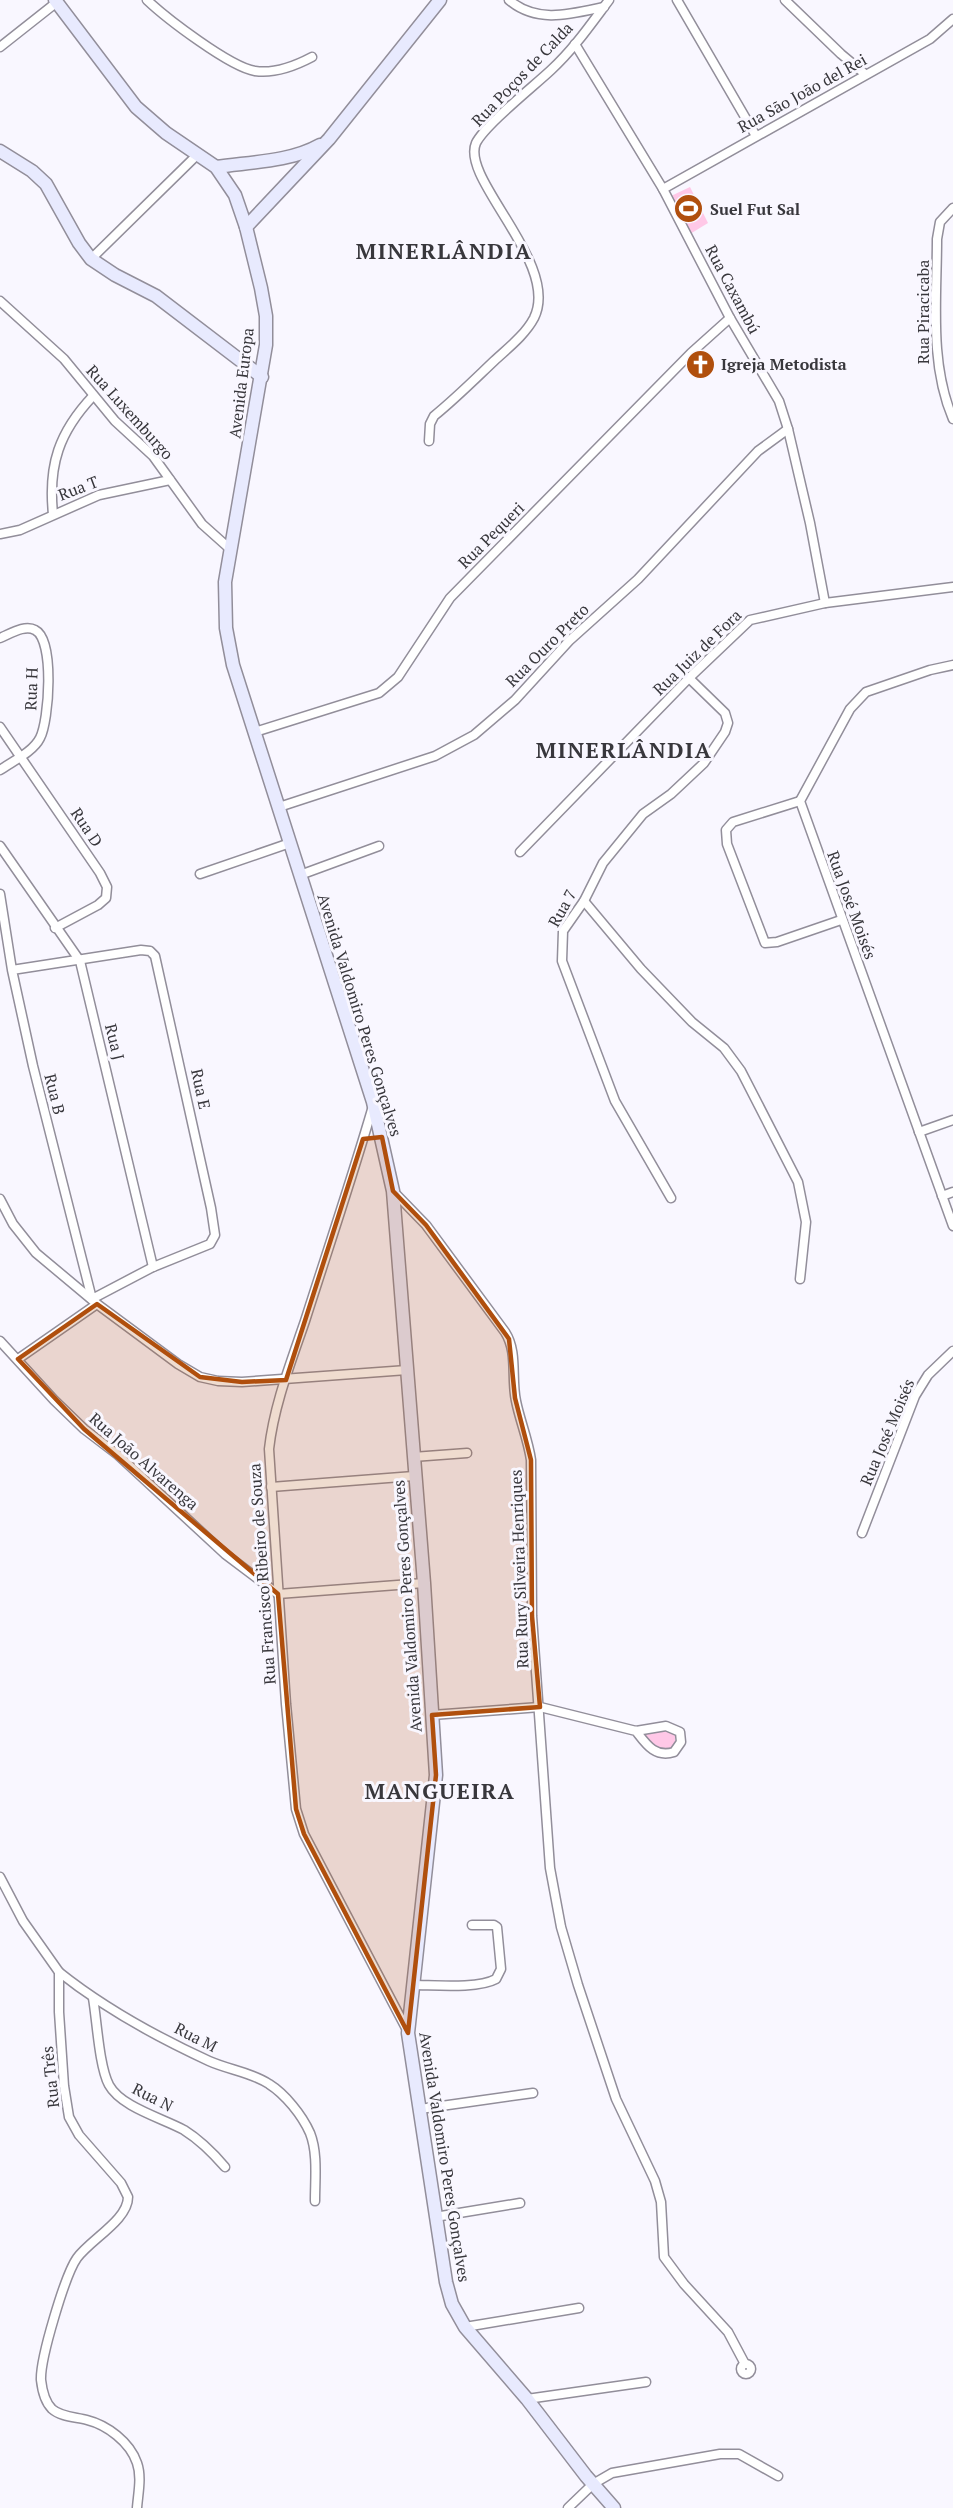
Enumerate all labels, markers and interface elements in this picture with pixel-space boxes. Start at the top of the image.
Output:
street label: Rua Poços de Calda [466,17,578,131]
street label: Rua São João del Rei [734,48,871,138]
sports icon: Suel Fut Sal [673,193,705,225]
place label: Suel Fut Sal [710,198,800,220]
district label: MINERLÂNDIA [356,236,532,265]
street label: Rua Caxambú [700,241,766,337]
street label: Rua Piracicaba [912,260,934,364]
street label: Avenida Europa [223,326,259,440]
church icon: Igreja Metodista [684,348,716,380]
place label: Igreja Metodista [721,353,847,375]
street label: Rua Luxemburgo [81,360,179,464]
street label: Rua T [55,470,101,506]
street label: Rua Pequeri [453,497,529,573]
street label: Rua Ouro Preto [500,598,594,692]
street label: Rua Juiz de Fora [648,604,746,700]
street label: Rua H [19,667,43,711]
district label: MINERLÂNDIA [536,735,712,764]
street label: Rua D [66,803,108,851]
street label: Rua José Moisés [822,848,882,962]
street label: Rua 7 [543,885,581,931]
street label: Avenida Valdomiro Peres Gonçalves [313,891,407,1139]
street label: Rua J [100,1021,130,1063]
street label: Rua E [186,1067,216,1111]
street label: Rua B [39,1071,71,1117]
street label: Rua José Moisés [855,1375,919,1489]
street label: Rua João Alvarenga [85,1407,203,1515]
street label: Rua Francisco Ribeiro de Souza [243,1463,281,1685]
street label: Rua Rury Silveira Henriques [505,1469,533,1669]
street label: Avenida Valdomiro Peres Gonçalves [387,1479,427,1733]
district label: MANGUEIRA [365,1776,515,1805]
street label: Rua M [171,2017,221,2057]
street label: Avenida Valdomiro Peres Gonçalves [414,2030,476,2284]
street label: Rua Três [36,2045,64,2109]
street label: Rua N [129,2077,177,2117]

